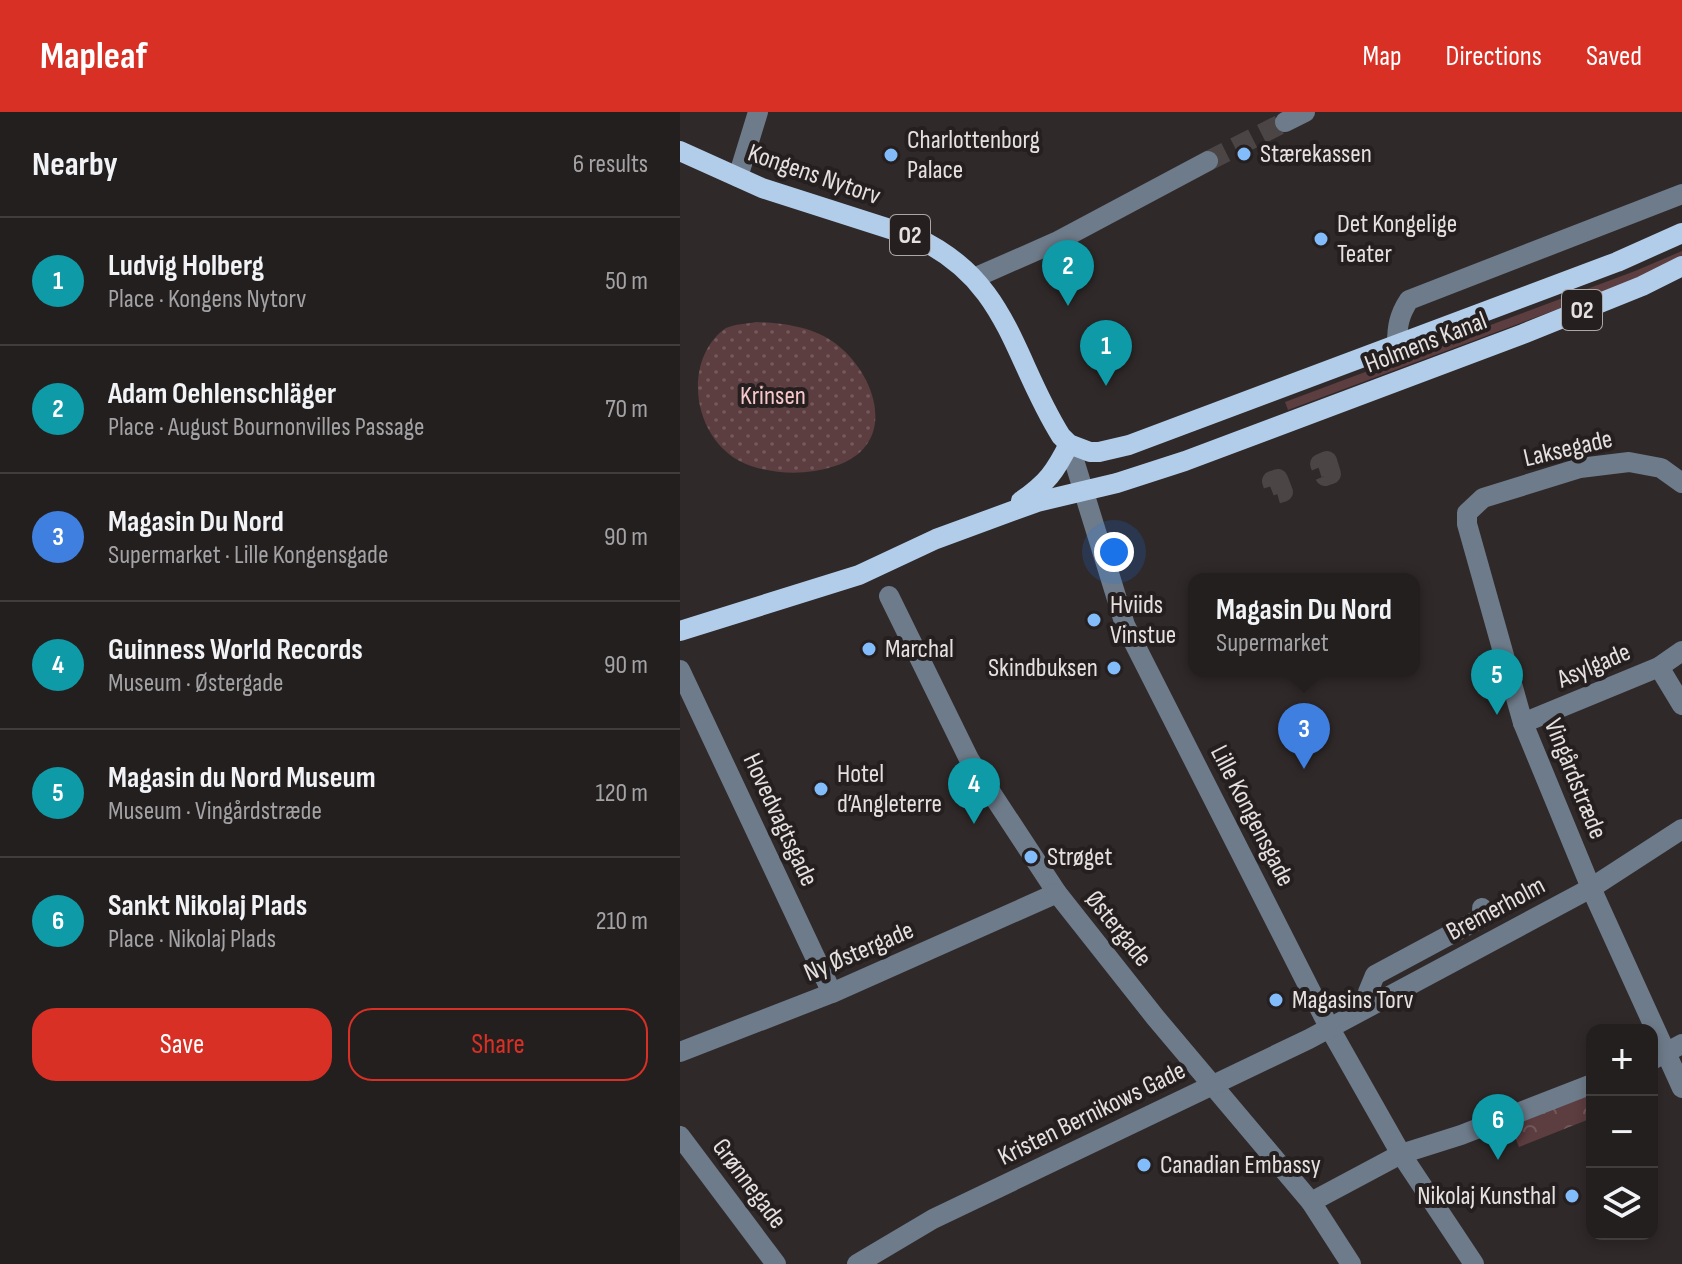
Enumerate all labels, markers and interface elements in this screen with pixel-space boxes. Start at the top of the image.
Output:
text: Mapleaf [40,34,147,79]
text: Map [1363,40,1402,73]
text: Directions [1446,40,1542,73]
text: Saved [1586,40,1642,73]
place label: Charlottenborg Palace [907,125,1040,186]
street label: Kongens Nytorv [744,138,884,212]
place label: Stærekassen [1260,139,1372,170]
text: Nearby [32,144,118,185]
marker: Stærekassen [1235,145,1253,163]
marker: Charlottenborg Palace [882,146,900,164]
text: 6 results [573,149,648,180]
place label: Det Kongelige Teater [1337,209,1457,270]
road number: O2 [890,215,930,255]
marker: Det Kongelige Teater [1312,230,1330,248]
pin: 2 [1042,240,1094,306]
text: Ludvig Holberg [108,248,264,284]
text: 1 [53,266,63,297]
text: 50 m [605,266,648,297]
text: Place · Kongens Nytorv [108,284,306,315]
road number: O2 [1562,290,1602,330]
street label: Holmens Kanal [1361,306,1491,380]
pin: 1 [1080,320,1132,386]
text: Adam Oehlenschläger [108,376,336,412]
park label: Krinsen [740,381,806,412]
text: 2 [52,394,64,425]
text: 70 m [605,394,648,425]
text: Place · August Bournonvilles Passage [108,412,424,443]
street label: Laksegade [1521,424,1615,474]
text: Magasin Du Nord [108,504,284,540]
text: 3 [52,522,64,553]
text: 90 m [604,522,648,553]
your location [1094,532,1134,572]
text: Supermarket · Lille Kongensgade [108,540,388,571]
popup [1188,573,1420,677]
place label: Hviids Vinstue [1110,590,1176,651]
text: Magasin Du Nord [1216,592,1392,628]
marker: Hviids Vinstue [1085,611,1103,629]
text: Supermarket [1216,628,1329,659]
text: Guinness World Records [108,632,363,668]
place label: Marchal [885,634,954,665]
street label: Asylgade [1552,637,1635,696]
marker: Marchal [860,640,878,658]
pin: 5 [1471,649,1523,715]
text: 4 [52,650,64,681]
text: 90 m [604,650,648,681]
place label: Skindbuksen [988,653,1098,684]
marker: Skindbuksen [1105,659,1123,677]
text: Museum · Østergade [108,668,284,699]
pin: 3 [1278,703,1330,769]
street label: Vingårdstræde [1537,714,1613,844]
street label: Lille Kongensgade [1203,740,1301,892]
street label: Hovedvagtsgade [736,749,824,891]
pin: 4 [948,758,1000,824]
place label: Hotel d’Angleterre [837,759,942,820]
text: Magasin du Nord Museum [108,760,376,796]
text: 5 [52,778,64,809]
text: 120 m [595,778,648,809]
marker: Hotel d’Angleterre [812,780,830,798]
text: Museum · Vingårdstræde [108,796,322,827]
place label: Strøget [1047,842,1112,873]
marker: Strøget [1022,848,1040,866]
street label: Bremerholm [1441,870,1551,948]
street label: Østergade [1078,885,1158,973]
text: Sankt Nikolaj Plads [108,888,307,924]
text: 6 [52,906,64,937]
text: 210 m [596,906,648,937]
street label: Ny Østergade [800,915,918,989]
text: Place · Nikolaj Plads [108,924,276,955]
place label: Magasins Torv [1292,985,1414,1016]
marker: Magasins Torv [1267,991,1285,1009]
button: Save [32,1008,332,1081]
button: Share [348,1008,648,1081]
map controls [1586,1024,1658,1240]
button: + [1586,1024,1658,1096]
street label: Kristen Bernikows Gade [993,1055,1191,1173]
pin: 6 [1472,1094,1524,1160]
button: − [1586,1096,1658,1168]
street label: Grønnegade [705,1133,793,1235]
place label: Canadian Embassy [1160,1150,1321,1181]
marker: Canadian Embassy [1135,1156,1153,1174]
button: layers [1586,1168,1658,1240]
place label: Nikolaj Kunsthal [1417,1181,1556,1212]
marker: Nikolaj Kunsthal [1563,1187,1581,1205]

